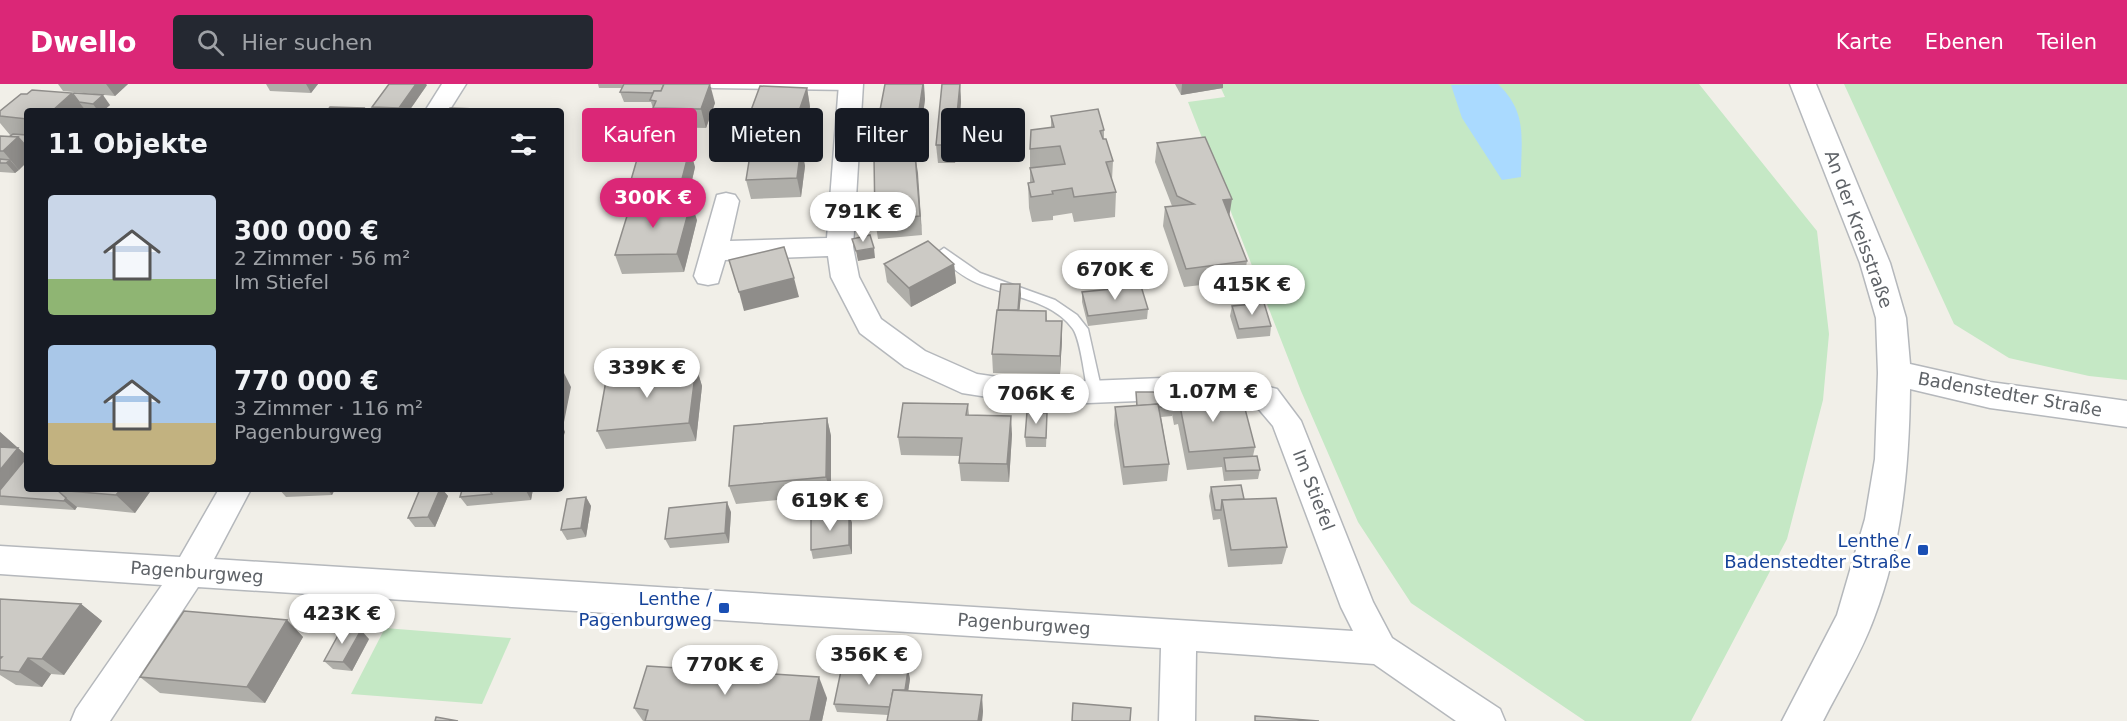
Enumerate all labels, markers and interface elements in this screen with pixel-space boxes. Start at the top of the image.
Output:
search box [173,15,593,69]
text: Dwello [30,26,137,59]
icon: search [194,26,227,59]
text: Hier suchen [242,30,373,55]
text: Karte [1836,30,1892,54]
text: Ebenen [1925,30,2004,54]
text: Teilen [2037,30,2097,54]
chip: Kaufen [582,108,697,162]
chip: Mieten [709,108,823,162]
chip: Filter [835,108,929,162]
chip: Neu [941,108,1025,162]
icon: filters [507,128,540,161]
text: 11 Objekte [48,129,208,159]
street label: An der Kreisstraße [1821,147,1897,311]
pin: 300K € [604,178,702,229]
text: 300K € [614,185,692,209]
pin: 791K € [814,192,912,243]
text: 791K € [824,199,902,223]
text: 300 000 € [234,216,379,246]
icon: home [96,219,168,291]
text: 2 Zimmer · 56 m² [234,246,410,270]
pin: 670K € [1066,250,1164,301]
text: 670K € [1076,257,1154,281]
pin: 415K € [1203,265,1301,316]
text: Im Stiefel [234,270,329,294]
text: 415K € [1213,272,1291,296]
pin: 339K € [598,348,696,399]
text: 339K € [608,355,686,379]
text: 770 000 € [234,366,379,396]
street label: Badenstedter Straße [1916,367,2104,421]
icon: home [96,369,168,441]
pin: 1.07M € [1158,372,1268,423]
pin: 706K € [987,374,1085,425]
text: 1.07M € [1168,379,1258,403]
text: 706K € [997,381,1075,405]
text: 3 Zimmer · 116 m² [234,396,423,420]
text: Pagenburgweg [234,420,382,444]
street label: Im Stiefel [1289,446,1339,534]
pin: 619K € [781,481,879,532]
text: 619K € [791,488,869,512]
place label: Lenthe / Badenstedter Straße [1724,530,1912,572]
marker: Lenthe / Badenstedter Straße [1916,543,1930,557]
street label: Pagenburgweg [130,557,264,587]
place label: Lenthe / Pagenburgweg [578,588,713,630]
pin: 423K € [293,594,391,645]
text: 423K € [303,601,381,625]
marker: Lenthe / Pagenburgweg [717,601,731,615]
street label: Pagenburgweg [957,609,1091,639]
pin: 356K € [820,635,918,686]
text: 356K € [830,642,908,666]
pin: 770K € [676,645,774,696]
text: 770K € [686,652,764,676]

